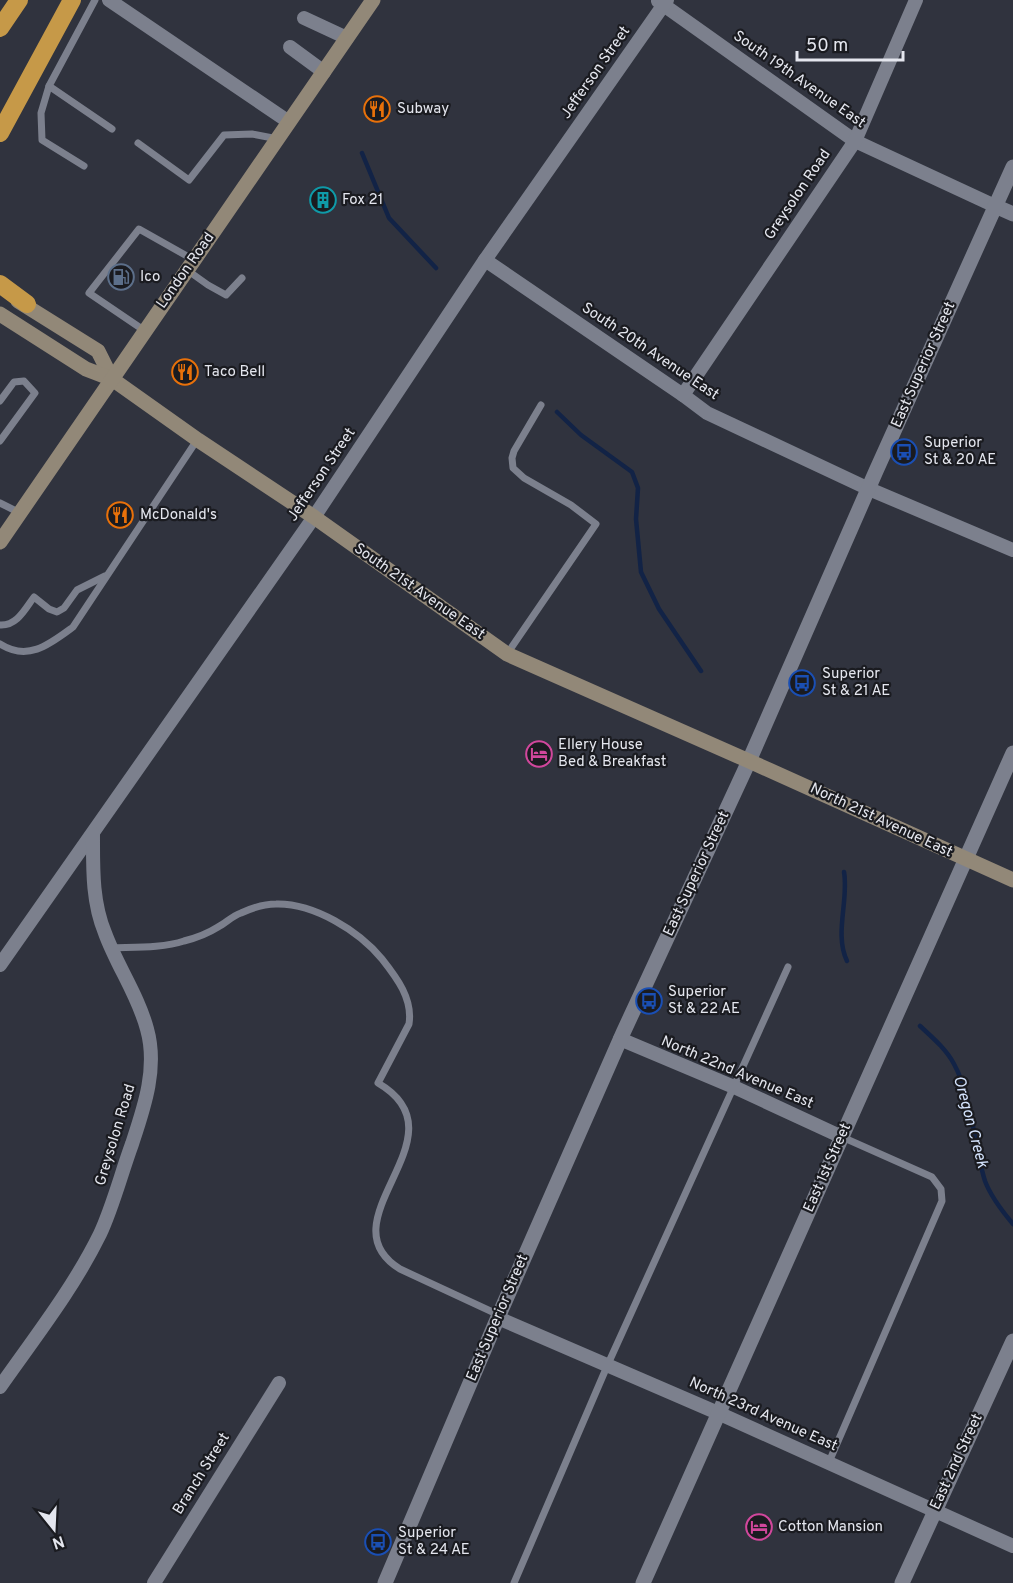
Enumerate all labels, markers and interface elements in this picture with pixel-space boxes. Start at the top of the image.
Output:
street label: Jefferson Street [557,23,635,123]
scale bar [797,24,904,62]
street label: South 19th Avenue East [729,27,869,133]
text: 50 m [806,35,848,58]
restaurant icon: Subway [362,94,392,124]
place label: Subway [397,100,449,119]
street label: Greysolon Road [761,146,835,244]
building icon: Fox 21 [308,185,338,215]
place label: Fox 21 [342,191,383,210]
street label: London Road [153,229,219,313]
fuel station icon: Ico [106,262,136,292]
place label: Ico [140,268,160,287]
street label: South 20th Avenue East [578,299,722,405]
street label: East Superior Street [888,299,960,431]
restaurant icon: Taco Bell [170,357,200,387]
place label: Taco Bell [204,363,265,382]
street label: Jefferson Street [284,425,360,525]
place label: Superior St & 20 AE [924,434,996,470]
bus stop icon: Superior St & 20 AE [889,437,919,467]
restaurant icon: McDonald's [105,500,135,530]
place label: McDonald's [140,506,217,525]
street label: South 21st Avenue East [350,540,488,644]
place label: Superior St & 21 AE [822,665,890,701]
bus stop icon: Superior St & 21 AE [787,668,817,698]
place label: Ellery House Bed & Breakfast [558,736,666,772]
hotel icon: Ellery House Bed & Breakfast [524,739,554,769]
street label: North 21st Avenue East [807,780,955,862]
street label: East Superior Street [660,808,734,940]
place label: Superior St & 22 AE [668,983,740,1019]
bus stop icon: Superior St & 22 AE [634,986,664,1016]
street label: North 22nd Avenue East [658,1032,816,1114]
water label: Oregon Creek [948,1074,992,1171]
street label: Greysolon Road [92,1082,140,1188]
street label: East 1st Street [800,1120,856,1216]
street label: East Superior Street [463,1252,533,1384]
street label: North 23rd Avenue East [686,1374,840,1456]
street label: East 2nd Street [926,1411,988,1513]
street label: Branch Street [169,1430,235,1518]
north arrow [24,1499,84,1559]
hotel icon: Cotton Mansion [744,1512,774,1542]
place label: Cotton Mansion [778,1518,883,1537]
place label: Superior St & 24 AE [398,1524,470,1560]
bus stop icon: Superior St & 24 AE [363,1527,393,1557]
text: N [49,1530,67,1553]

